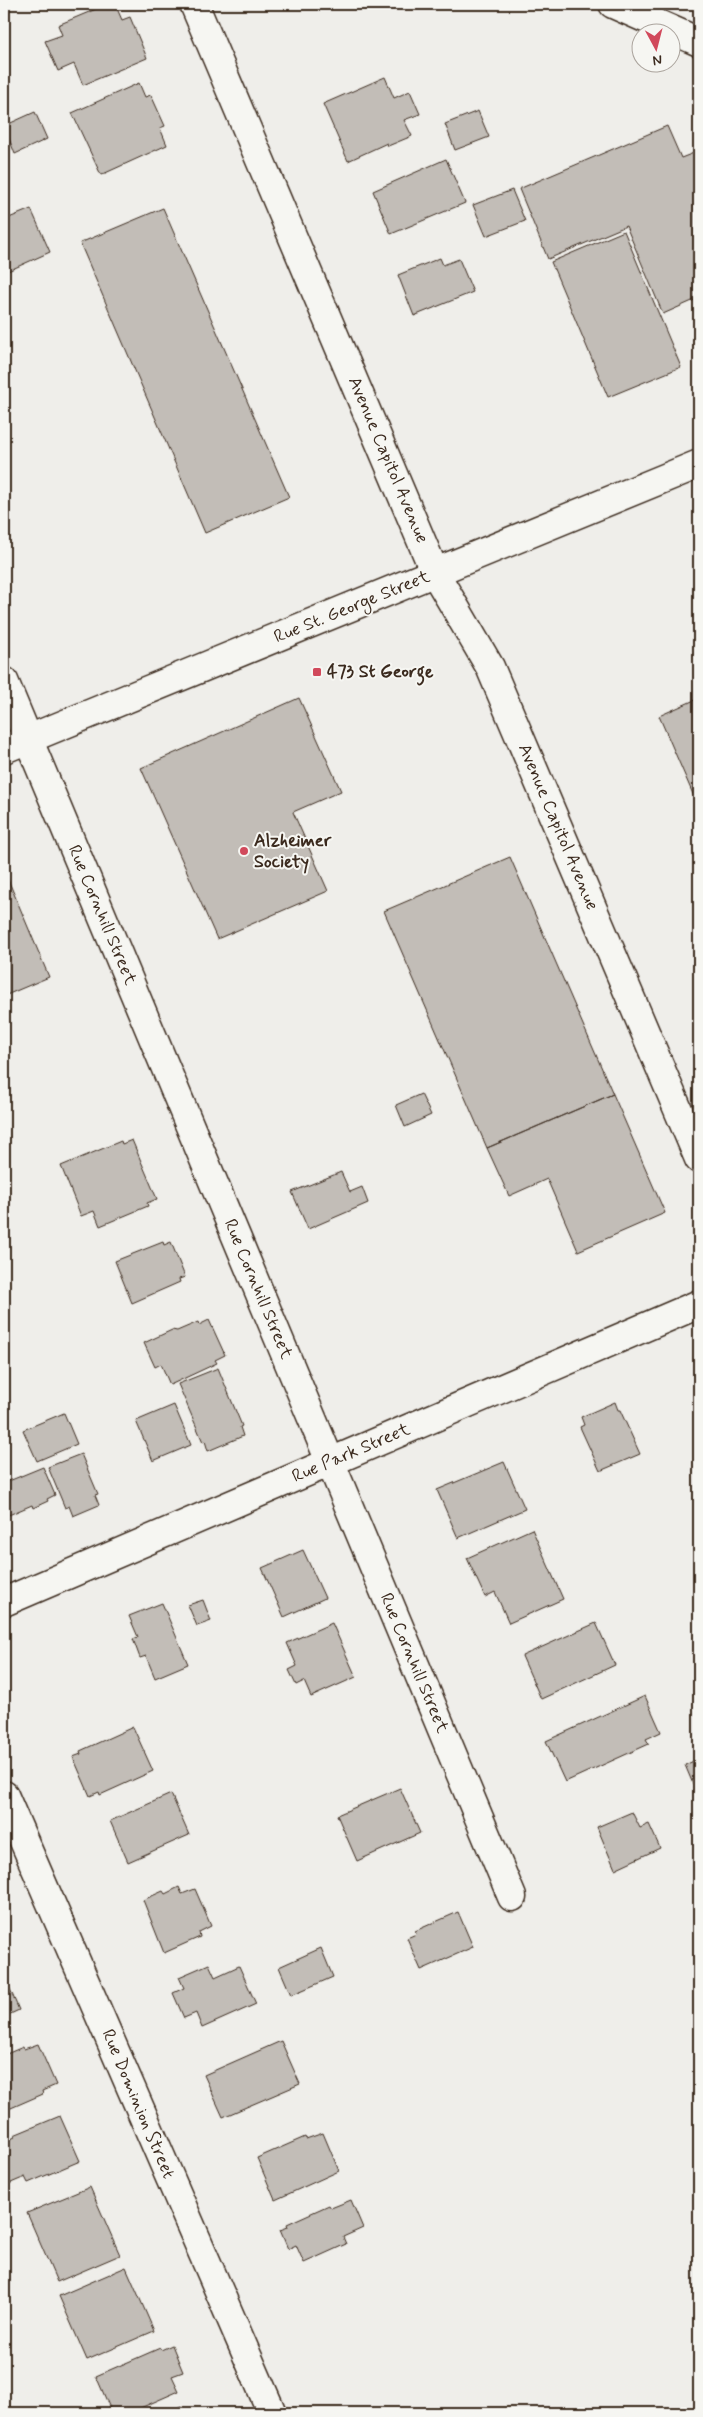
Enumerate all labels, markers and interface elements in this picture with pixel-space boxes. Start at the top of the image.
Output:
north arrow [630,22,680,72]
text: N [652,50,663,69]
street label: Avenue Capitol Avenue [342,373,434,547]
street label: Rue St. George Street [270,565,434,650]
place label: 473 St George [327,660,434,686]
marker: 473 St George [311,666,323,678]
street label: Avenue Capitol Avenue [512,740,604,914]
place label: Alzheimer Society [254,829,332,874]
street label: Rue Cornhill Street [62,841,142,989]
marker: Alzheimer Society [238,845,250,857]
street label: Rue Cornhill Street [218,1215,298,1363]
street label: Rue Park Street [288,1417,414,1489]
street label: Rue Cornhill Street [374,1589,454,1737]
street label: Rue Dominion Street [96,2026,180,2183]

